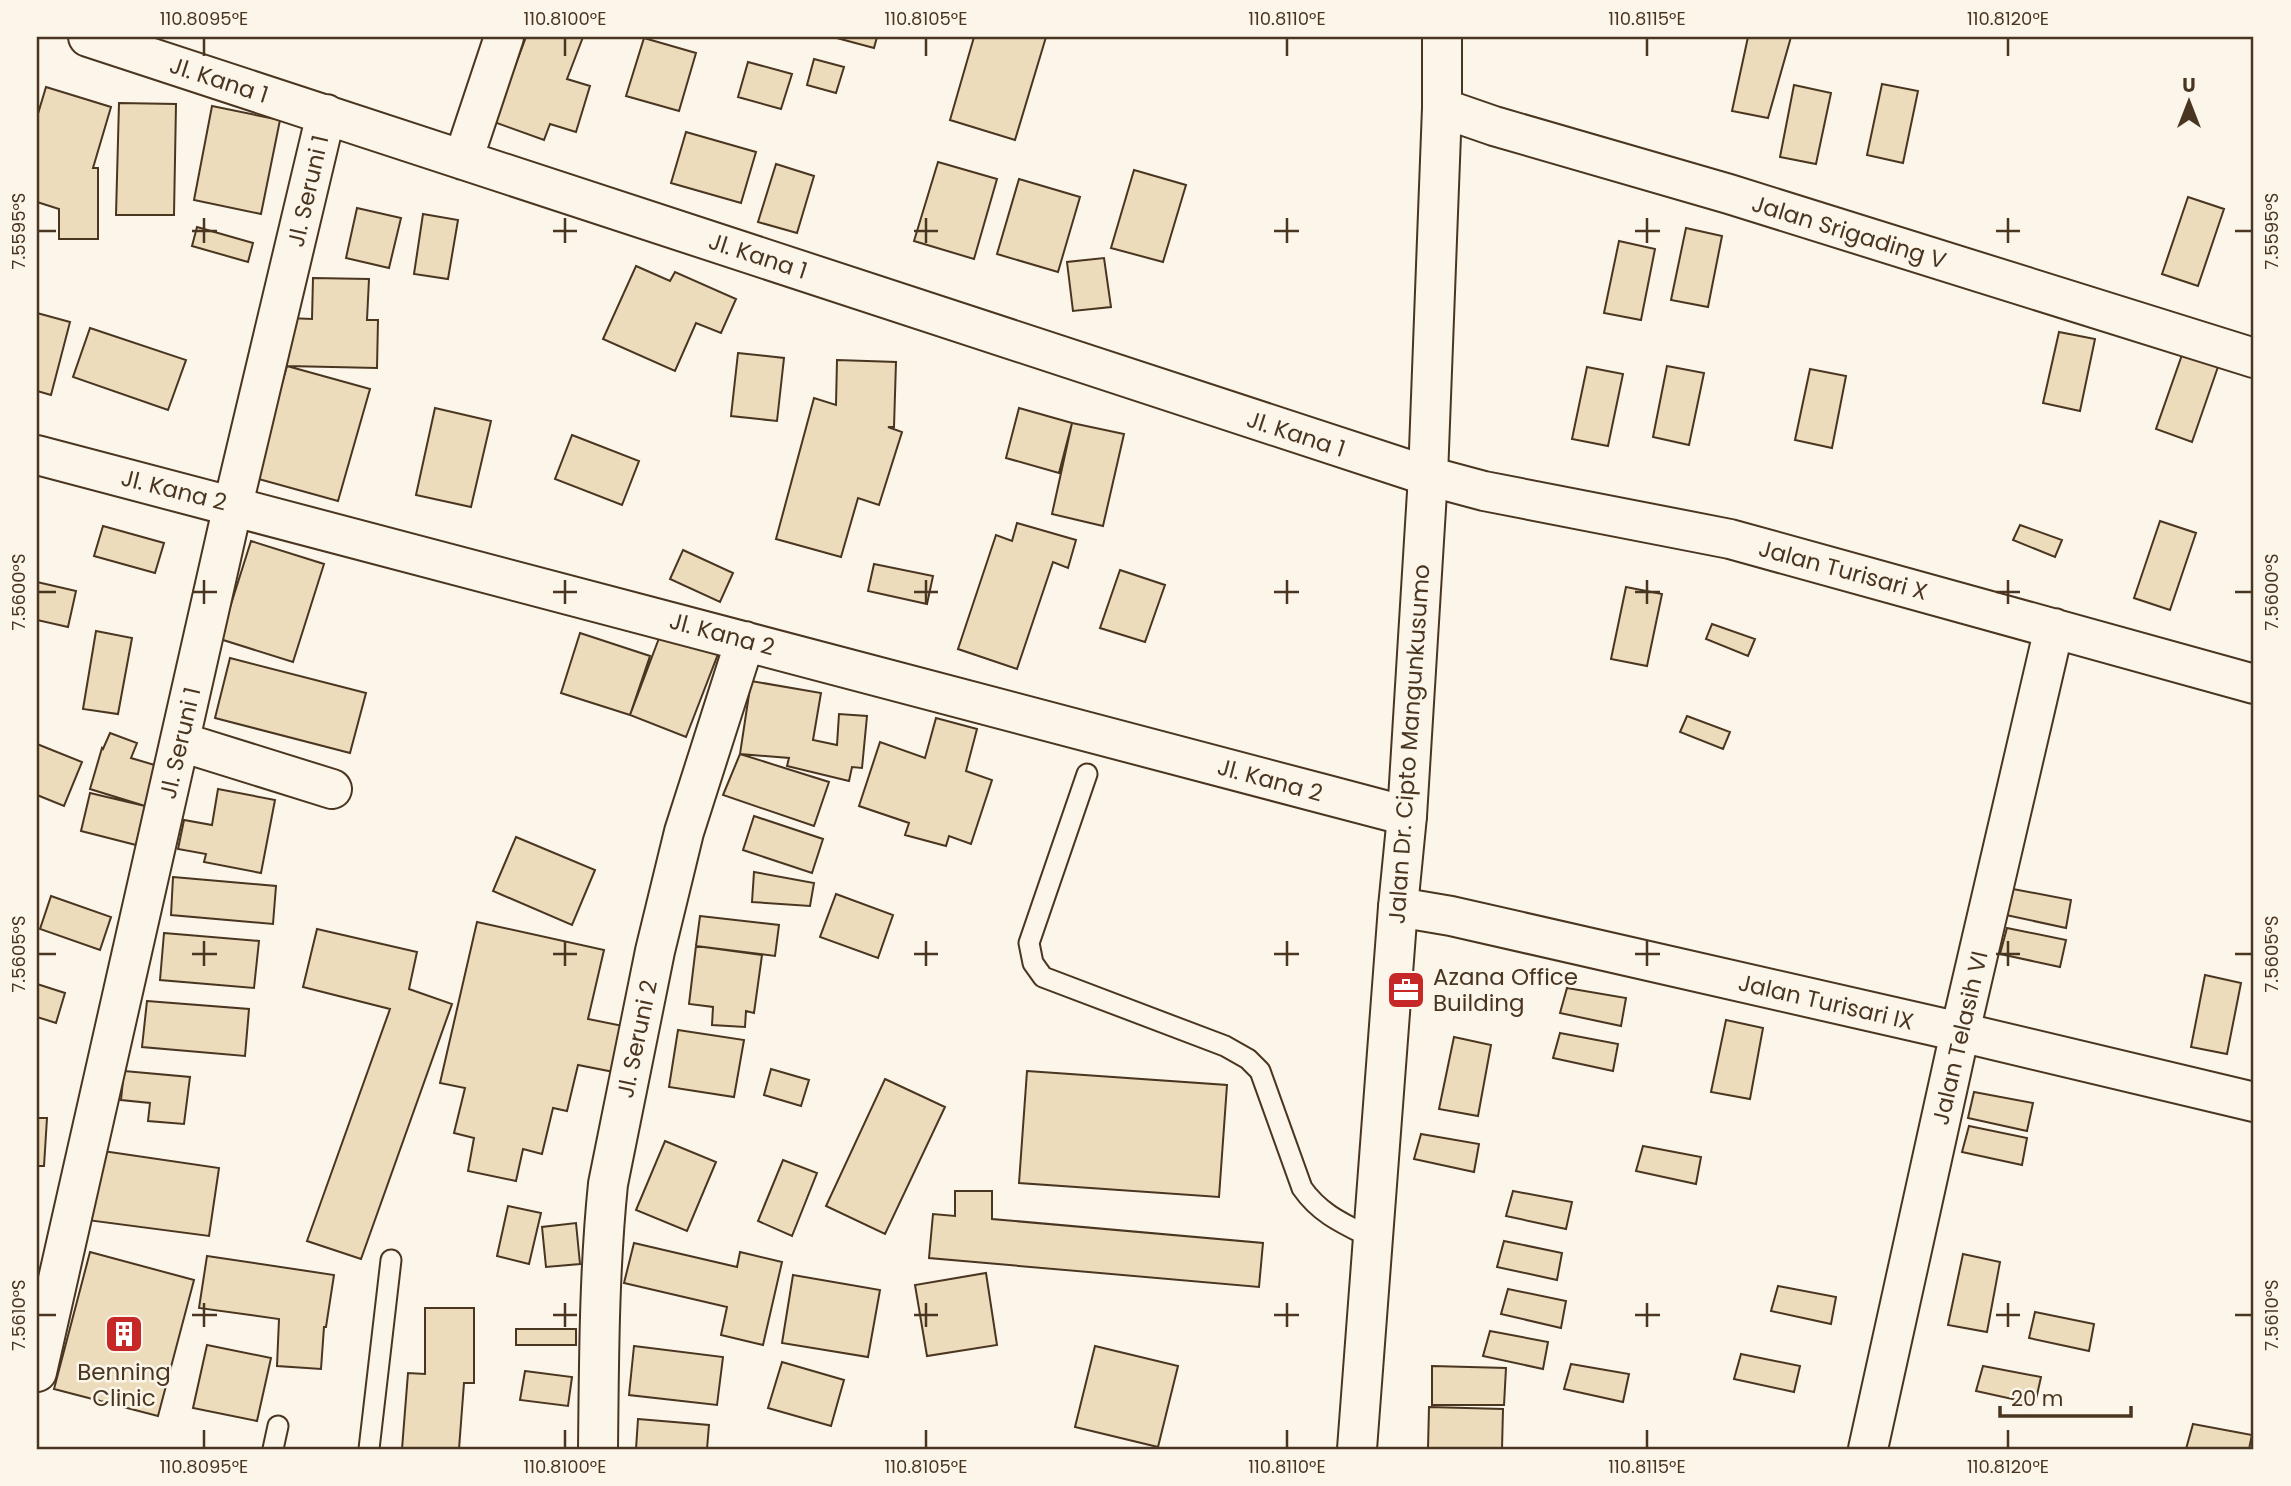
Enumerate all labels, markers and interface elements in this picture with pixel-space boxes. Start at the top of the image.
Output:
text: 110.8095°E [160,6,248,31]
text: 110.8100°E [524,6,606,31]
text: 110.8105°E [885,6,967,31]
text: 110.8110°E [1248,6,1326,31]
text: 110.8115°E [1608,6,1686,31]
text: 110.8120°E [1967,6,2049,31]
street label: Jl. Kana 1 [166,49,272,111]
north arrow [2154,66,2224,136]
text: U [2182,72,2196,99]
street label: Jl. Seruni 1 [280,132,336,250]
street label: Jalan Srigading V [1748,187,1951,277]
text: 7.5595°S [6,193,31,269]
text: 7.5595°S [2259,193,2284,269]
street label: Jl. Kana 1 [705,225,811,287]
street label: Jl. Kana 1 [1243,403,1349,465]
street label: Jl. Kana 2 [118,461,230,519]
street label: Jalan Turisari X [1755,532,1931,608]
text: 7.5600°S [6,554,31,630]
text: 7.5600°S [2259,554,2284,630]
street label: Jalan Dr. Cipto Mangunkusumo [1380,563,1438,925]
street label: Jl. Kana 2 [666,605,778,663]
street label: Jl. Seruni 1 [152,684,208,802]
street label: Jl. Kana 2 [1214,751,1326,809]
text: 7.5605°S [6,916,31,992]
text: 7.5605°S [2259,916,2284,992]
street label: Jalan Telasih VI [1924,948,1996,1128]
place label: Azana Office Building [1433,961,1578,1019]
street label: Jalan Turisari IX [1735,966,1917,1038]
office icon: Azana Office Building [1385,969,1427,1011]
street label: Jl. Seruni 2 [609,977,665,1101]
text: 7.5610°S [6,1279,31,1351]
text: 7.5610°S [2259,1279,2284,1351]
building icon: Benning Clinic [103,1313,145,1355]
place label: Benning Clinic [77,1356,171,1414]
scale bar [2000,1374,2132,1418]
text: 20 m [2011,1384,2064,1413]
text: 110.8095°E [160,1454,248,1479]
text: 110.8100°E [524,1454,606,1479]
text: 110.8105°E [885,1454,967,1479]
text: 110.8110°E [1248,1454,1326,1479]
text: 110.8115°E [1608,1454,1686,1479]
text: 110.8120°E [1967,1454,2049,1479]

